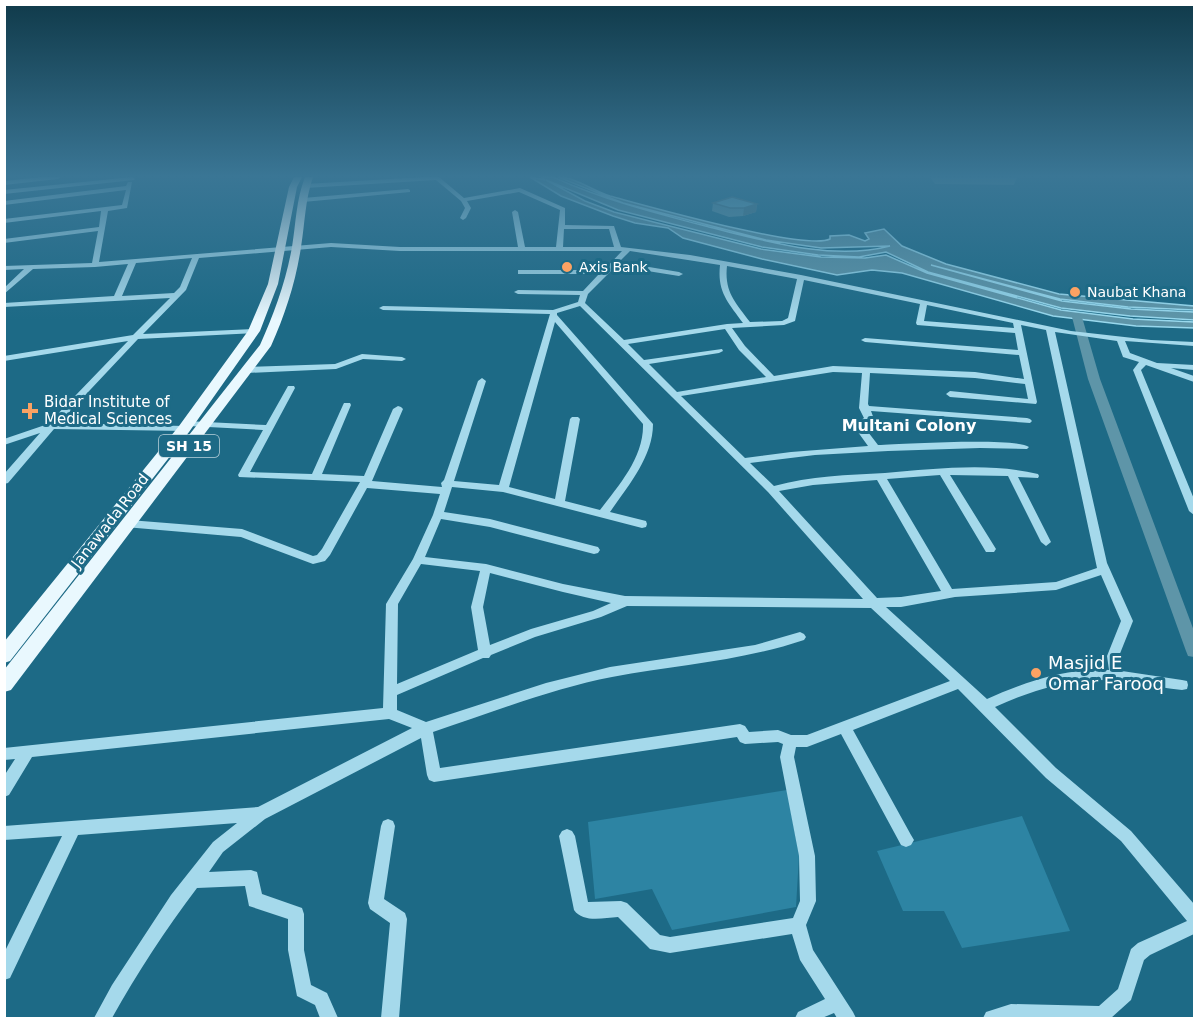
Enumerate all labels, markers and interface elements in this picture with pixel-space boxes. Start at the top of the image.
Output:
place label: Axis Bank [579,259,649,275]
marker: Axis Bank [560,260,574,274]
place label: Naubat Khana [1087,284,1186,300]
marker: Naubat Khana [1068,285,1082,299]
place label: Bidar Institute of Medical Sciences [44,393,172,428]
marker: Bidar Institute of Medical Sciences [21,402,39,420]
district label: Multani Colony [842,416,977,435]
road number: SH 15 [159,435,219,457]
street label: Janawada Road [67,470,152,573]
place label: Masjid E Omar Farooq [1048,652,1164,694]
marker: Masjid E Omar Farooq [1029,666,1043,680]

